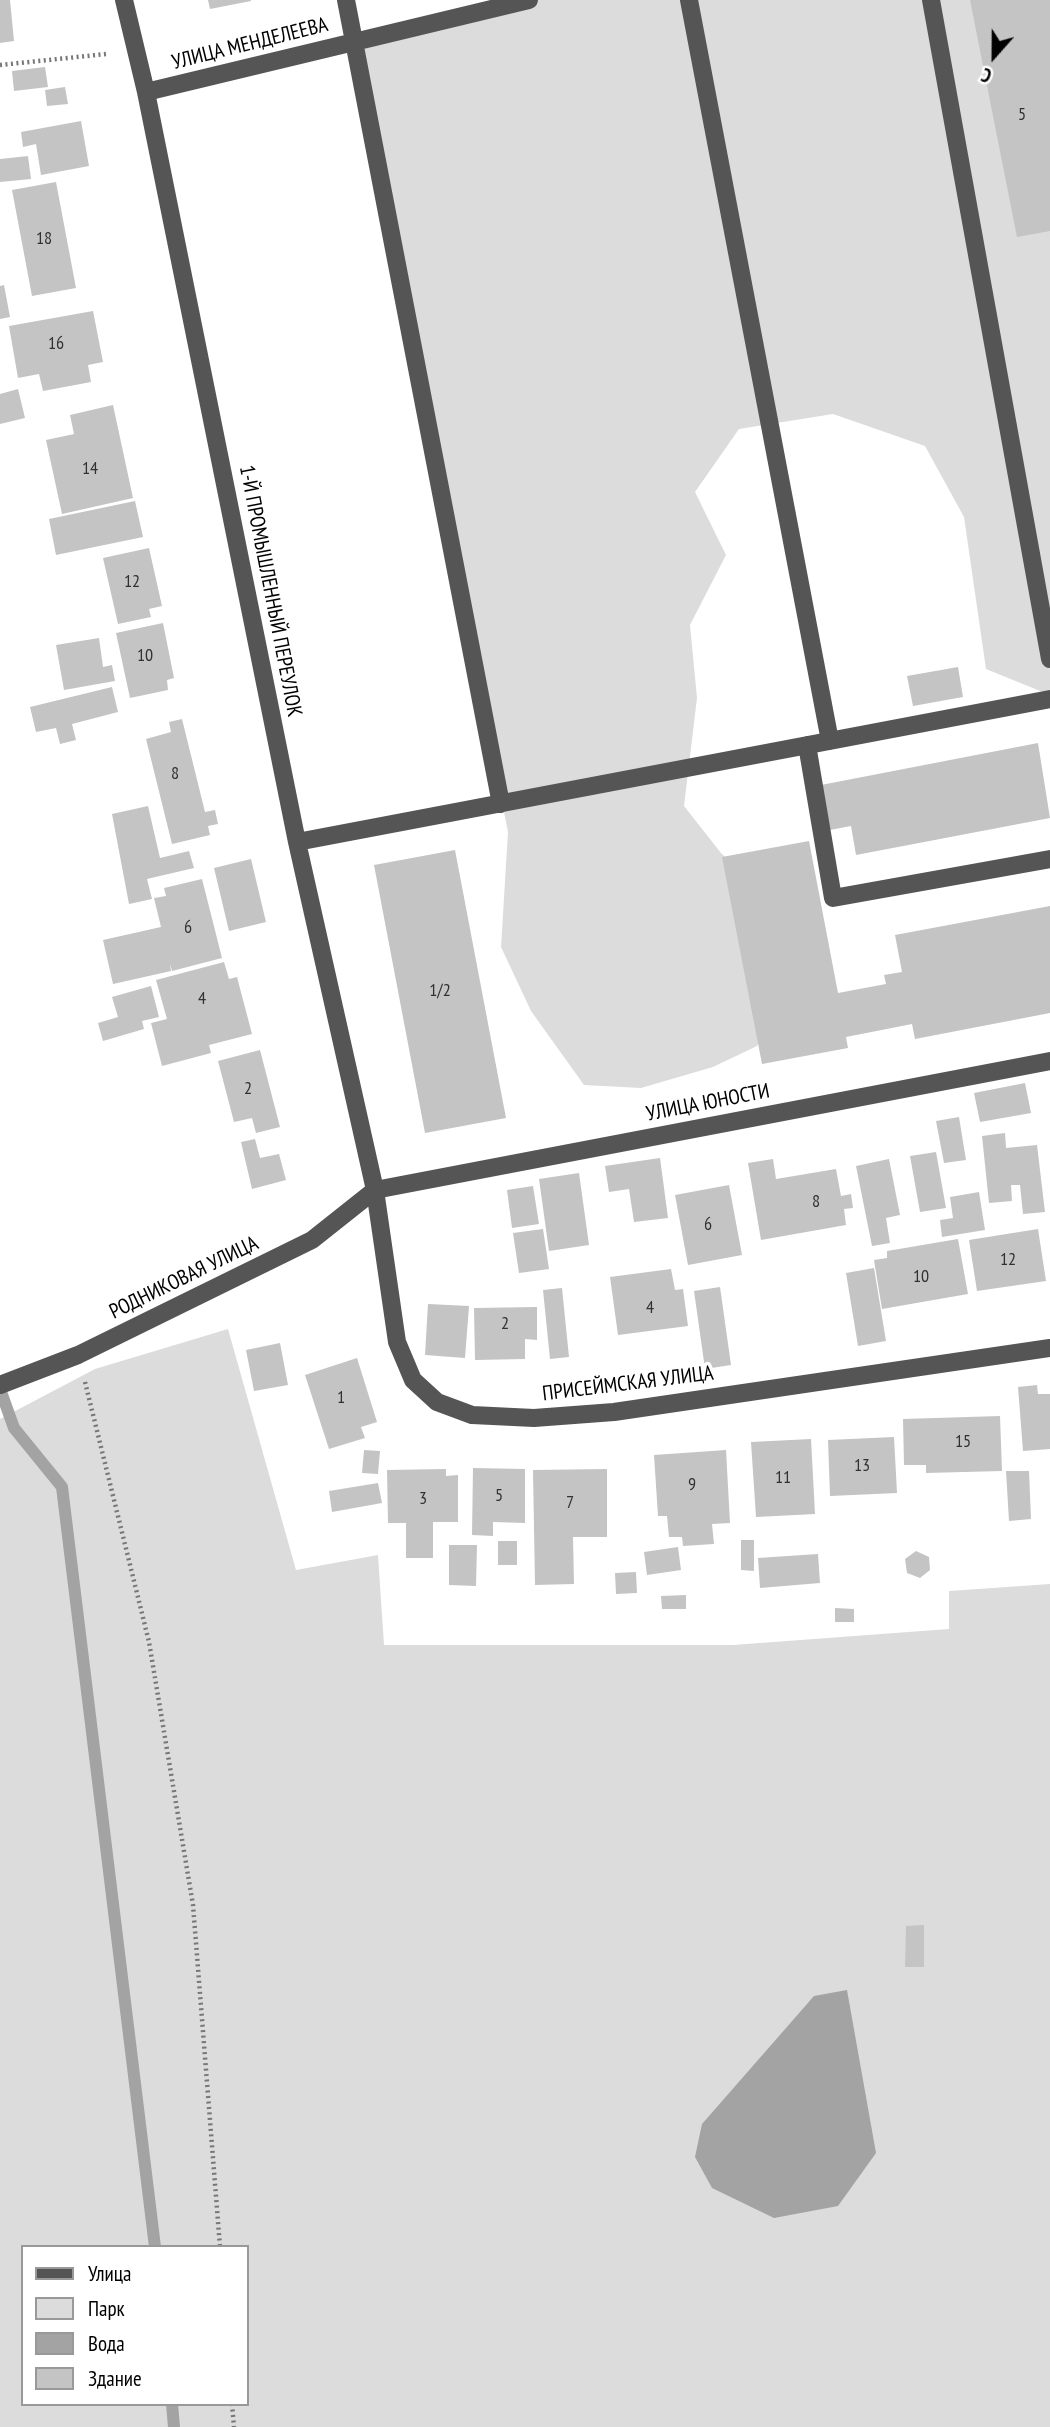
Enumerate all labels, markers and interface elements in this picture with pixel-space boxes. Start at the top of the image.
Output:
street label: УЛИЦА МЕНДЕЛЕЕВА [170,12,330,76]
north arrow [959,21,1029,91]
text: С [978,63,995,88]
house number: 5 [1018,104,1026,126]
house number: 18 [36,228,52,250]
house number: 16 [48,333,64,355]
house number: 14 [82,458,98,480]
street label: 1-Й ПРОМЫШЛЕННЫЙ ПЕРЕУЛОК [233,463,307,719]
house number: 12 [124,571,140,593]
house number: 10 [137,645,153,667]
house number: 8 [171,763,179,785]
house number: 6 [184,917,192,939]
house number: 1/2 [429,980,451,1002]
house number: 4 [198,988,206,1010]
house number: 2 [244,1078,252,1100]
street label: УЛИЦА ЮНОСТИ [644,1079,772,1127]
house number: 8 [812,1191,820,1213]
house number: 6 [704,1214,712,1236]
street label: РОДНИКОВАЯ УЛИЦА [105,1231,263,1325]
house number: 12 [1000,1249,1016,1271]
house number: 10 [913,1266,929,1288]
house number: 4 [646,1297,654,1319]
house number: 2 [501,1313,509,1335]
street label: ПРИСЕЙМСКАЯ УЛИЦА [541,1361,715,1407]
house number: 1 [337,1387,345,1409]
house number: 15 [955,1431,971,1453]
house number: 13 [854,1455,870,1477]
house number: 11 [775,1467,791,1489]
house number: 9 [688,1474,696,1496]
house number: 5 [495,1485,503,1507]
house number: 3 [419,1488,427,1510]
house number: 7 [566,1492,574,1514]
legend [21,2245,248,2406]
text: Улица [88,2260,131,2287]
text: Парк [88,2295,125,2322]
text: Вода [88,2330,125,2357]
text: Здание [88,2365,142,2392]

